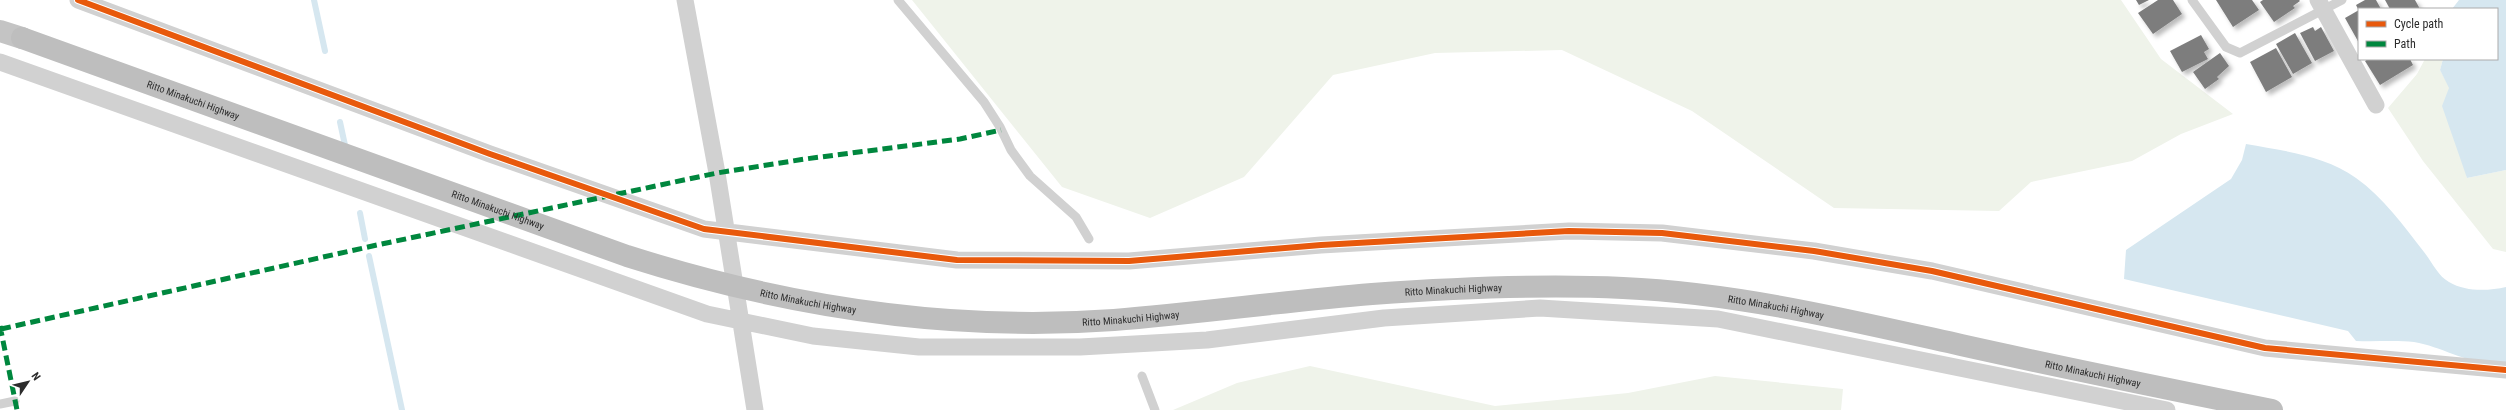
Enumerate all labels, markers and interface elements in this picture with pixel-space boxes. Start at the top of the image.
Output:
legend [2358,8,2498,60]
text: Cycle path [2394,17,2444,31]
text: Path [2394,37,2416,51]
street label: Ritto Minakuchi Highway [145,78,241,122]
street label: Ritto Minakuchi Highway [450,188,546,232]
street label: Ritto Minakuchi Highway [1404,282,1502,298]
street label: Ritto Minakuchi Highway [759,287,857,316]
street label: Ritto Minakuchi Highway [1727,293,1825,321]
street label: Ritto Minakuchi Highway [1082,309,1180,328]
street label: Ritto Minakuchi Highway [2044,358,2142,389]
north arrow [8,362,48,402]
text: N [29,370,43,383]

